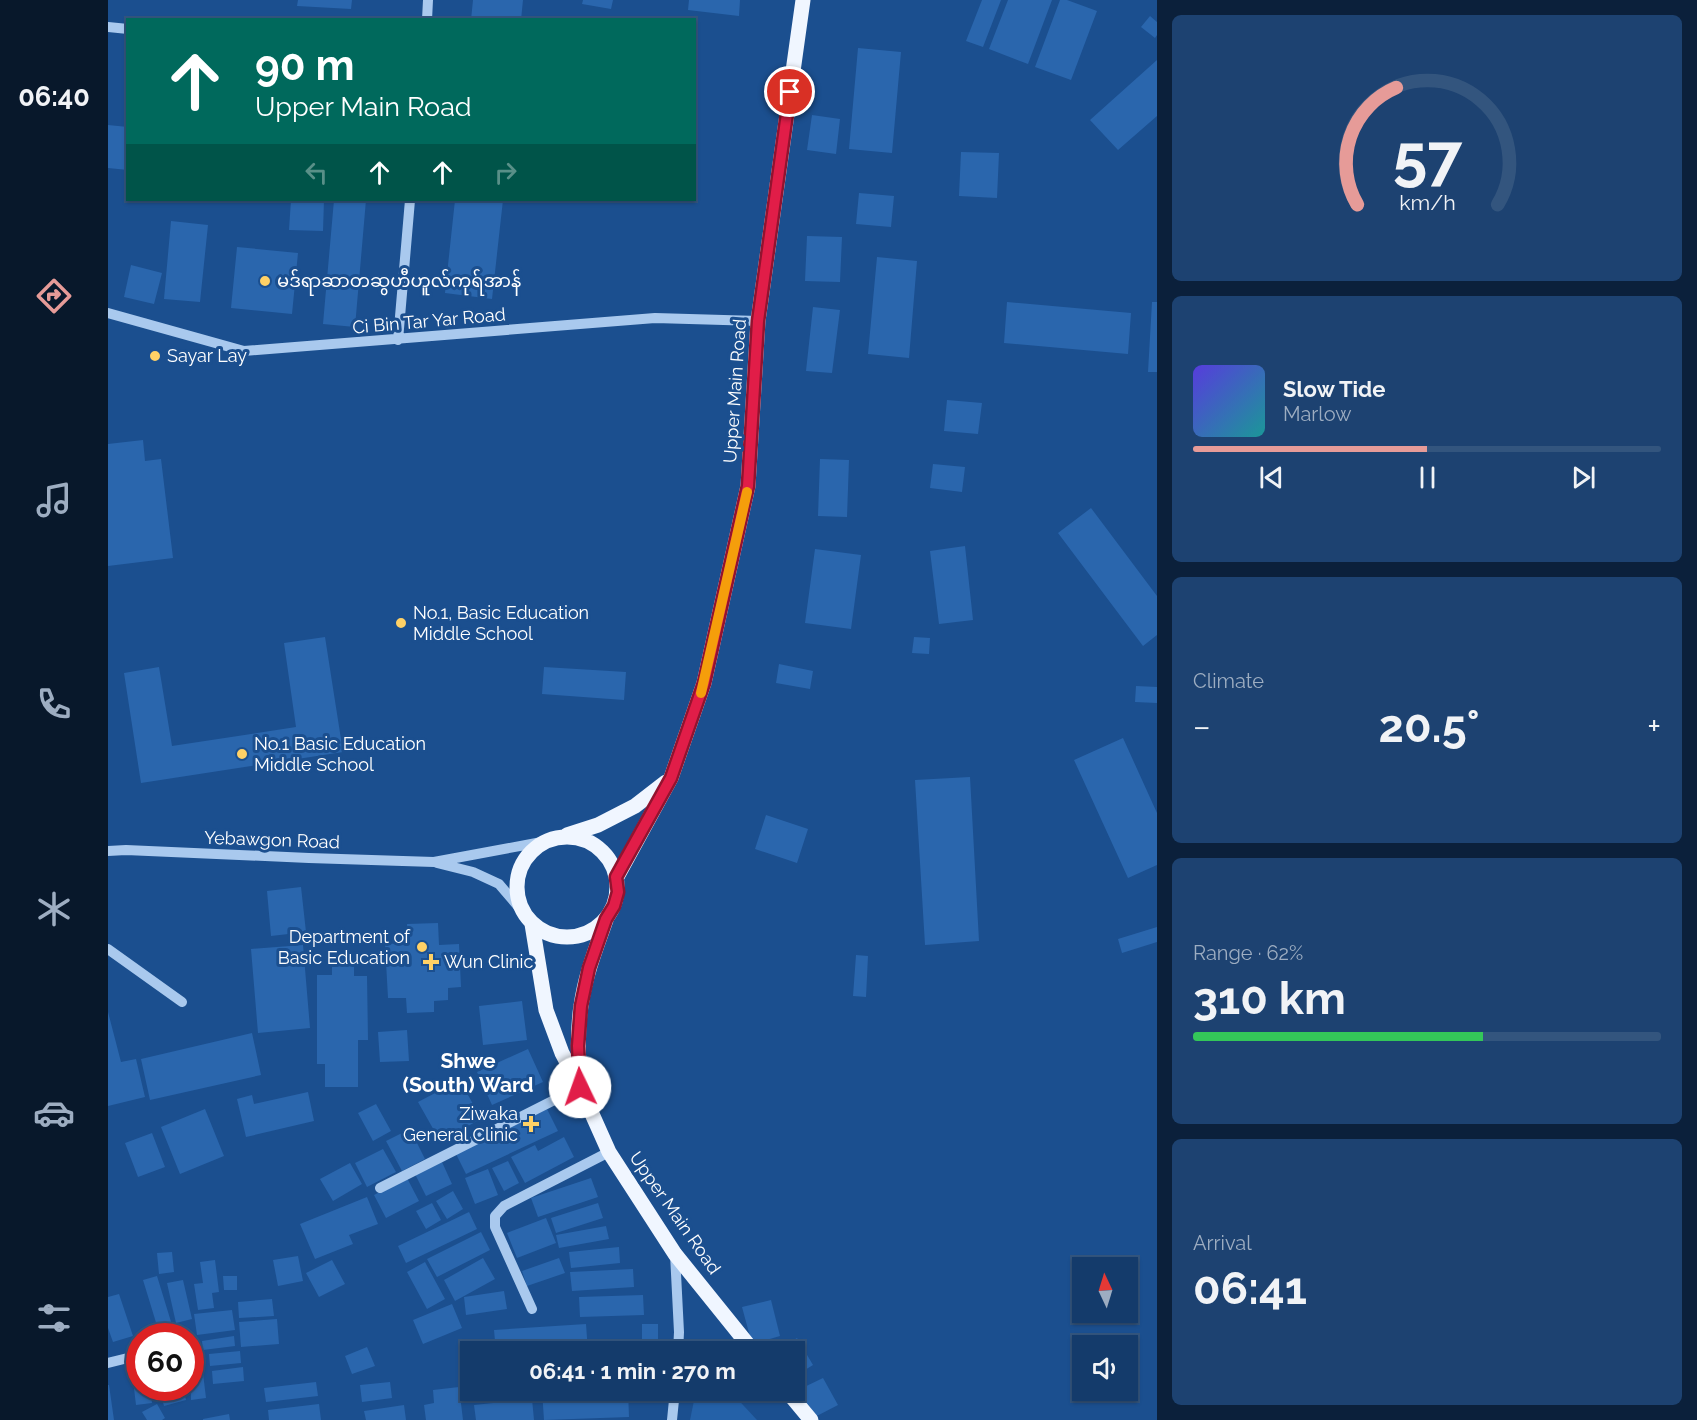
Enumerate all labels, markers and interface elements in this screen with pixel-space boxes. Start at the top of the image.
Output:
text: 90 m [255,41,355,90]
icon: ahead [156,42,234,120]
pin [764,66,815,117]
icon: arrive [773,75,806,108]
text: 06:40 [18,81,90,112]
text: Upper Main Road [255,91,472,122]
text: 57 [1392,120,1463,194]
icon: left [300,156,333,189]
icon: ahead [363,156,396,189]
icon: ahead [426,156,459,189]
icon: right [489,156,522,189]
text: km/h [1399,190,1455,215]
place label: မဒ်ရာဆာတဆွဟီဟူလ်ကုရ်အာန် [277,267,521,296]
marker: မဒ်ရာဆာတဆွဟီဟူလ်ကုရ်အာန် [258,274,272,288]
icon: directions [33,275,75,317]
street label: Ci Bin Tar Yar Road [351,303,506,338]
street label: Upper Main Road [719,318,750,464]
place label: Sayar Lay [167,345,247,366]
marker: Sayar Lay [148,349,162,363]
text: Slow Tide [1283,376,1385,402]
text: Marlow [1283,402,1352,426]
icon: previous [1255,461,1288,494]
icon: pause [1411,461,1444,494]
icon: next [1567,461,1600,494]
icon: music [33,479,75,521]
place label: No.1, Basic Education Middle School [413,602,589,644]
marker: No.1, Basic Education Middle School [394,616,408,630]
text: Climate [1193,669,1264,693]
icon: phone [33,683,75,725]
text: 20.5° [1379,700,1479,753]
text: − [1193,707,1211,746]
text: + [1647,707,1661,746]
place label: No.1 Basic Education Middle School [254,733,426,775]
marker: No.1 Basic Education Middle School [235,747,249,761]
street label: Yebawgon Road [204,827,340,852]
icon: climate [33,888,75,930]
place label: Department of Basic Education [278,926,411,968]
marker: Department of Basic Education [415,940,429,954]
text: Range · 62% [1193,941,1303,965]
place label: Wun Clinic [444,951,533,972]
marker: Wun Clinic [422,953,440,971]
text: 310 km [1193,972,1346,1025]
district label: Shwe (South) Ward [402,1048,534,1097]
position arrow [548,1055,612,1119]
icon: car [33,1092,75,1134]
place label: Ziwaka General Clinic [403,1103,518,1145]
marker: Ziwaka General Clinic [522,1115,540,1133]
street label: Upper Main Road [625,1148,725,1278]
text: Arrival [1193,1231,1252,1255]
north arrow [1072,1257,1138,1323]
map controls [1072,1257,1138,1401]
text: 06:41 [1193,1262,1307,1315]
icon: filters [33,1297,75,1339]
speed limit sign: 60 [126,1323,204,1401]
button: sound [1072,1335,1138,1401]
text: 06:41 · 1 min · 270 m [529,1358,736,1384]

